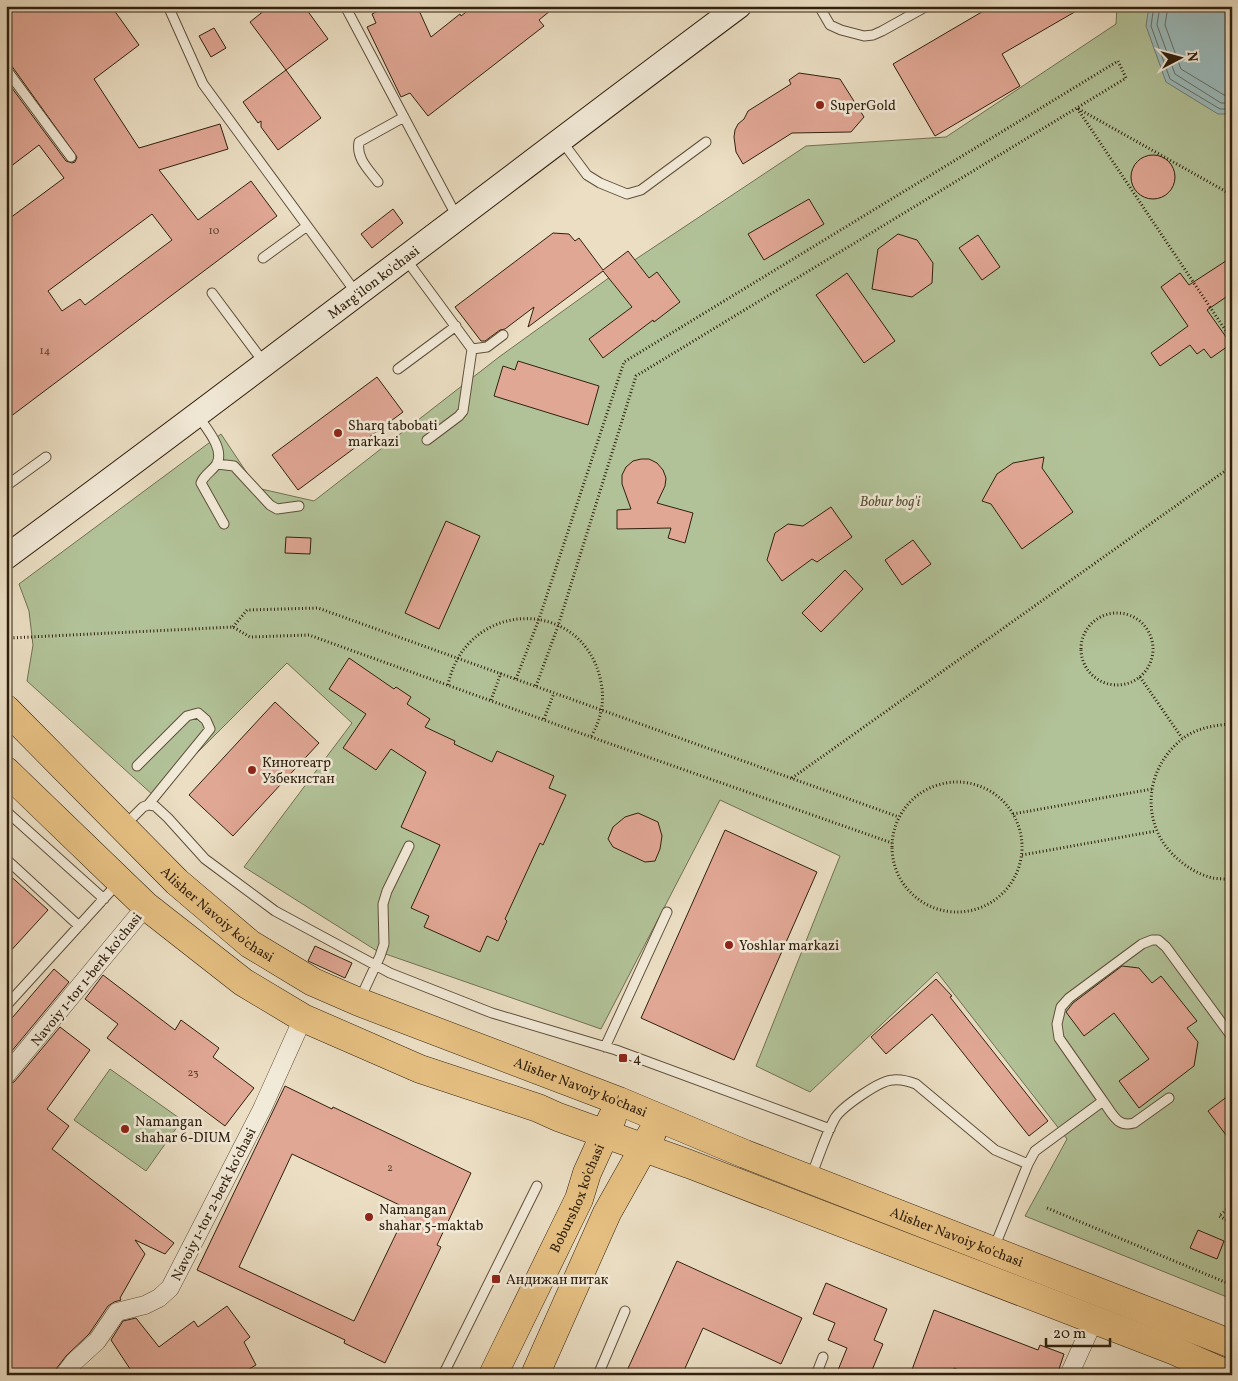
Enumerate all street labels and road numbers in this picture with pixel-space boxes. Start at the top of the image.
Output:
street label: Marg'ilon ko'chasi [324,242,424,324]
street label: Alisher Navoiy ko'chasi [156,863,277,967]
street label: Navoiy 1-tor 1-berk koʻchasi [27,909,147,1051]
street label: Alisher Navoiy ko'chasi [511,1054,650,1123]
street label: Navoiy 1-tor 2-berk koʻchasi [167,1125,261,1285]
street label: Boburshox ko'chasi [546,1141,610,1256]
street label: Alisher Navoiy ko'chasi [887,1203,1026,1273]

